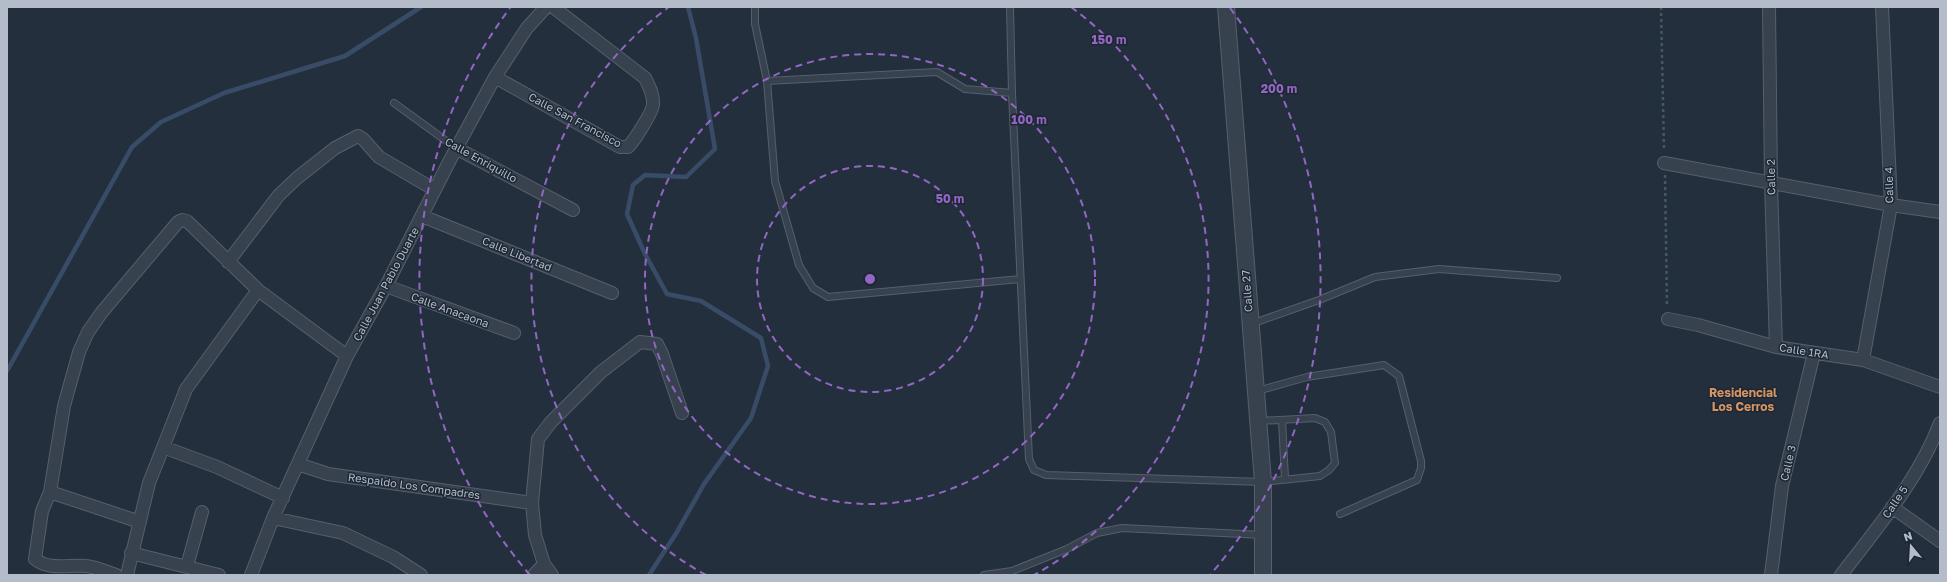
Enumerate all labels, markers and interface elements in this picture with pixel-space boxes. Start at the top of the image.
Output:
text: 150 m [1092,32,1126,47]
text: 200 m [1261,81,1297,96]
street label: Calle San Francisco [526,89,624,150]
text: 100 m [1011,112,1047,127]
street label: Calle Enriquillo [443,134,520,185]
street label: Calle 2 [1764,159,1777,195]
street label: Calle 4 [1882,166,1895,203]
text: 50 m [936,191,964,206]
street label: Calle Juan Pablo Duarte [350,225,421,343]
street label: Calle Libertad [480,234,554,273]
street label: Calle 27 [1239,269,1254,312]
centre of rings [863,272,877,286]
street label: Calle Anacaona [409,289,491,330]
street label: Calle 1RA [1778,340,1830,361]
district label: Residencial Los Cerros [1709,385,1777,414]
street label: Calle 3 [1777,444,1798,482]
street label: Respaldo Los Compadres [347,470,481,501]
street label: Calle 5 [1879,483,1910,520]
north arrow [1891,526,1931,566]
text: N [1902,529,1914,543]

